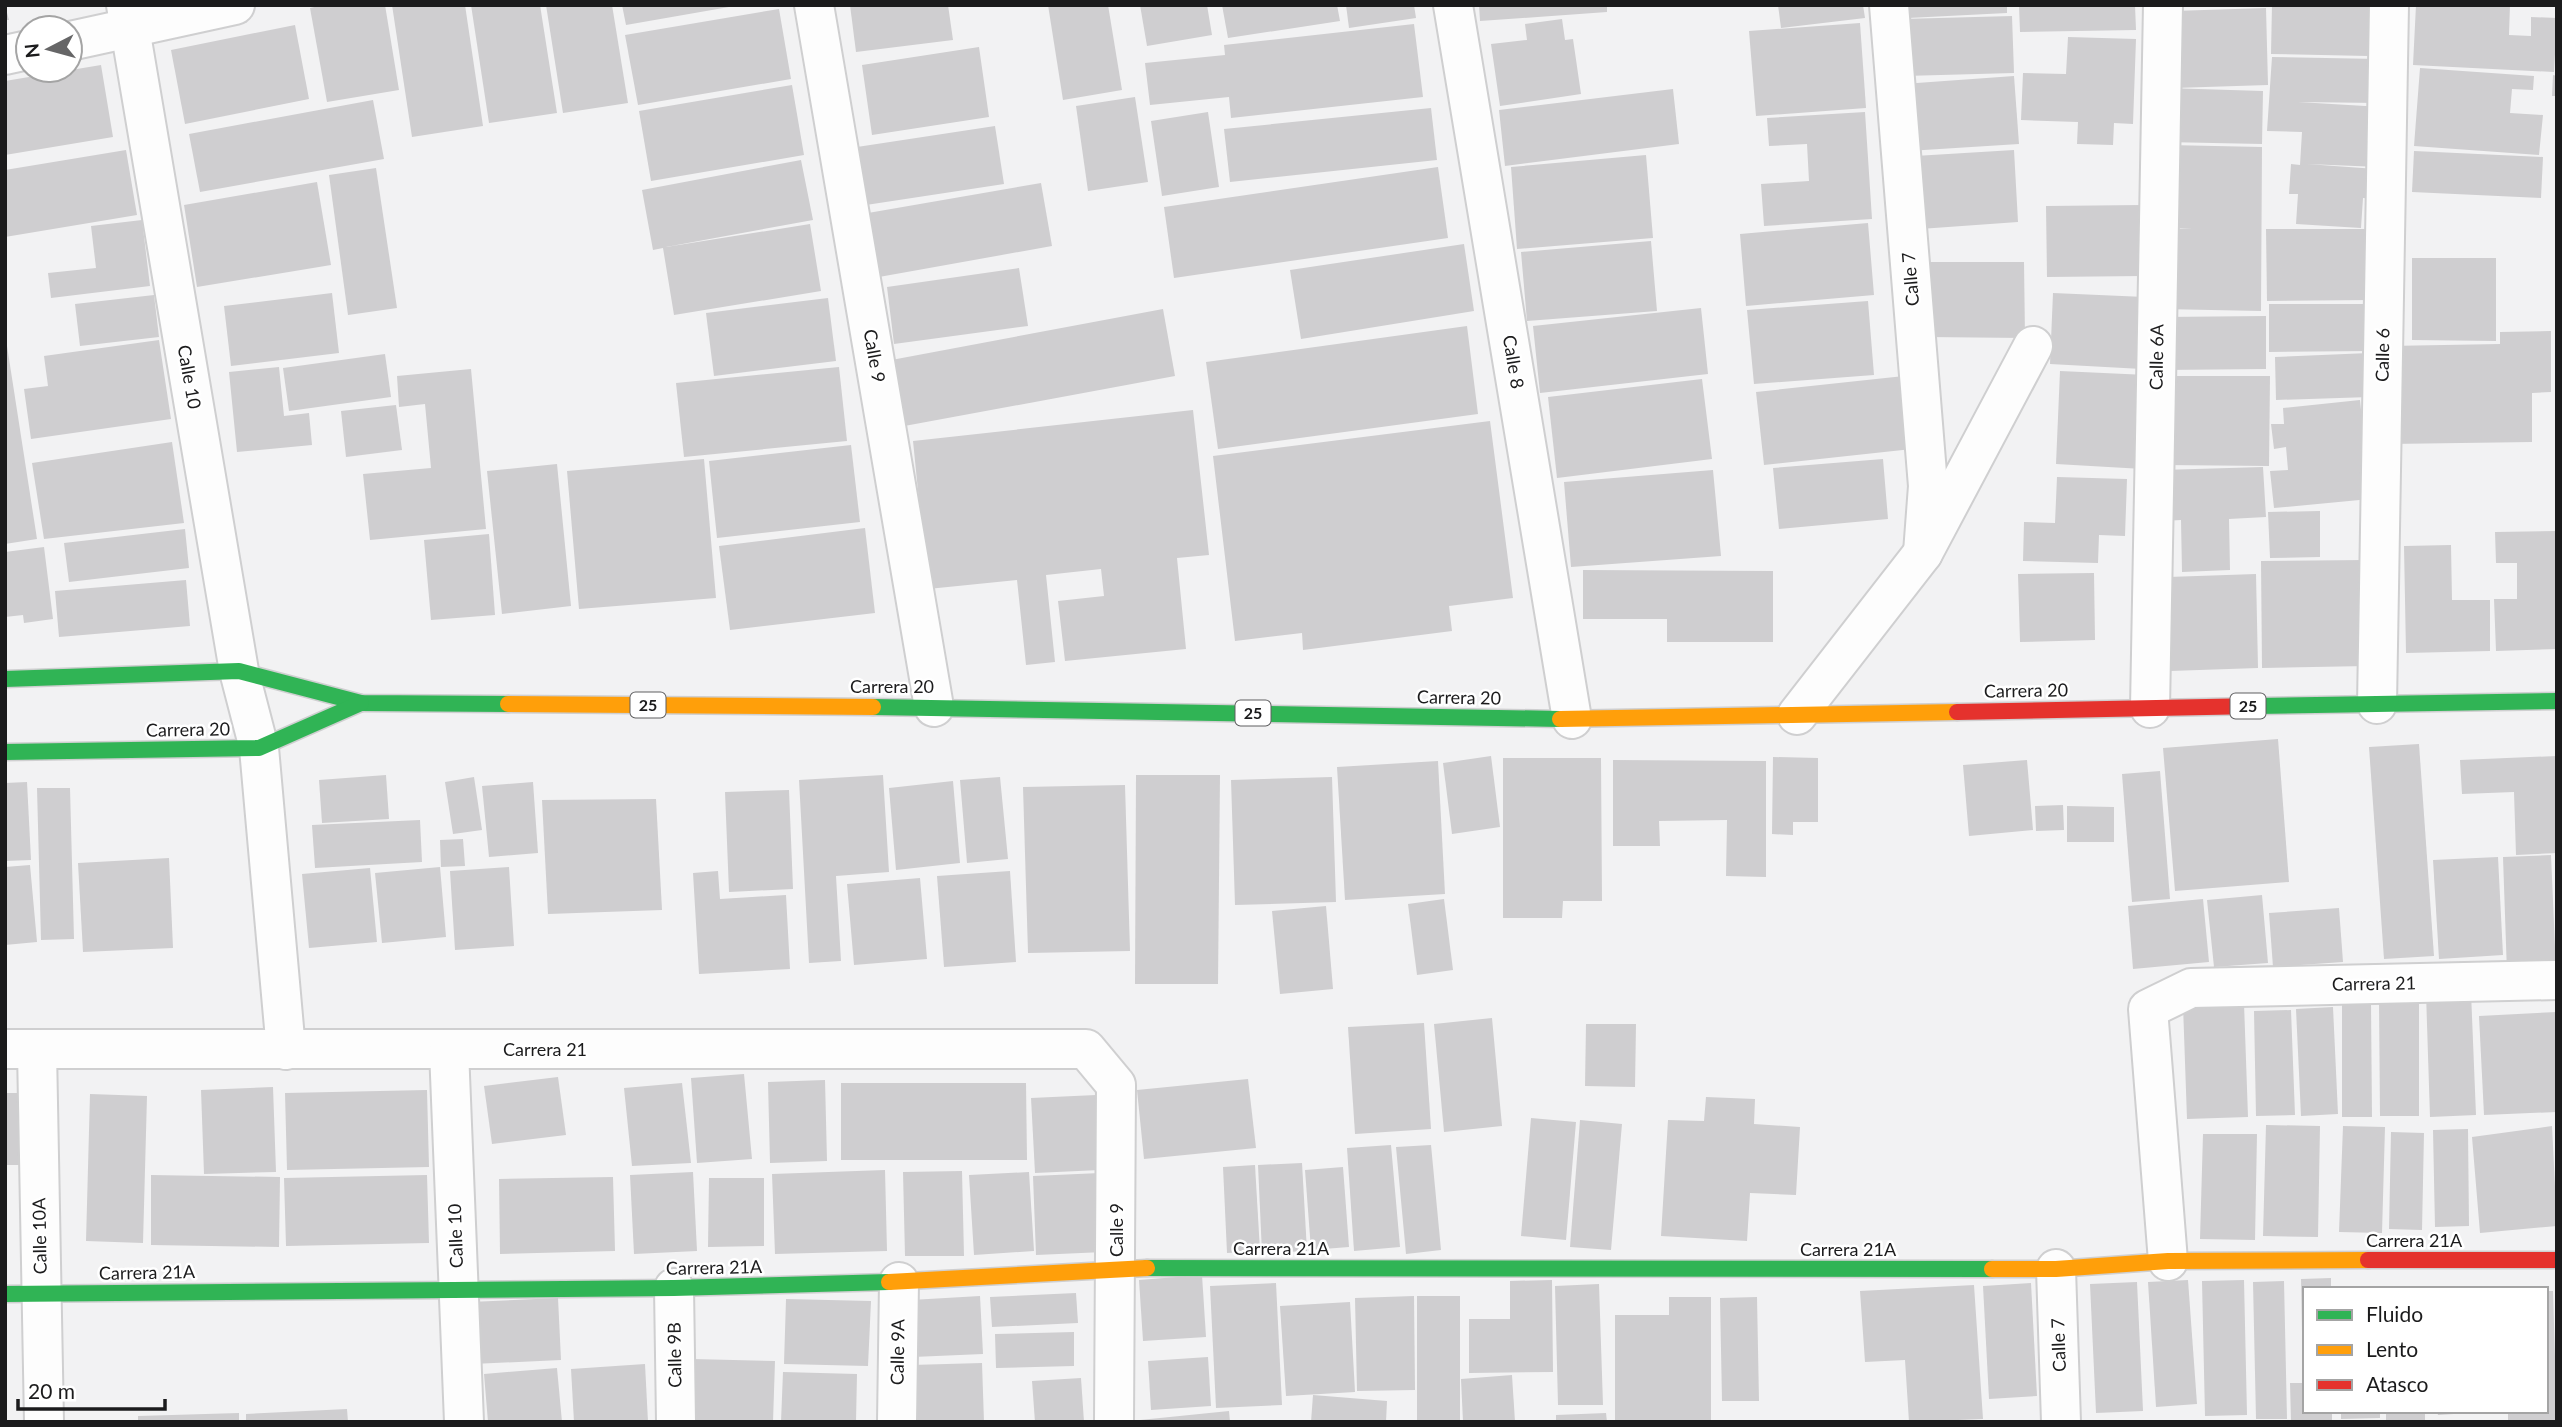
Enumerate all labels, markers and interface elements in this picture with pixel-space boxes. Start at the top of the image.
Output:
north arrow [14,14,84,84]
text: N [19,42,44,59]
street label: Calle 7 [1897,251,1923,307]
street label: Calle 6A [2144,323,2168,390]
street label: Calle 9 [859,327,891,384]
street label: Calle 6 [2371,328,2393,382]
street label: Calle 8 [1499,333,1529,390]
street label: Calle 10 [174,343,206,410]
street label: Carrera 20 [850,675,934,697]
street label: Carrera 20 [1984,678,2068,702]
street label: Carrera 20 [1417,685,1501,709]
road number: 25 [630,692,666,718]
road number: 25 [2230,694,2266,719]
road number: 25 [1236,700,1270,726]
street label: Carrera 20 [146,717,230,741]
street label: Carrera 21 [2332,971,2416,995]
street label: Carrera 21 [503,1038,587,1060]
street label: Calle 10A [27,1197,51,1275]
street label: Calle 10 [443,1203,467,1269]
street label: Calle 9 [1105,1203,1127,1257]
street label: Carrera 21A [2366,1229,2463,1251]
street label: Carrera 21A [1233,1237,1330,1259]
street label: Carrera 21A [1800,1238,1897,1260]
street label: Carrera 21A [666,1255,763,1279]
street label: Carrera 21A [99,1260,196,1284]
legend [2303,1287,2548,1413]
text: Fluido [2366,1301,2423,1326]
street label: Calle 9A [885,1318,909,1385]
street label: Calle 7 [2046,1318,2070,1372]
street label: Calle 9B [662,1322,686,1388]
text: Lento [2366,1336,2418,1361]
scale bar [18,1368,164,1412]
text: Atasco [2366,1371,2428,1396]
text: 20 m [28,1378,75,1403]

